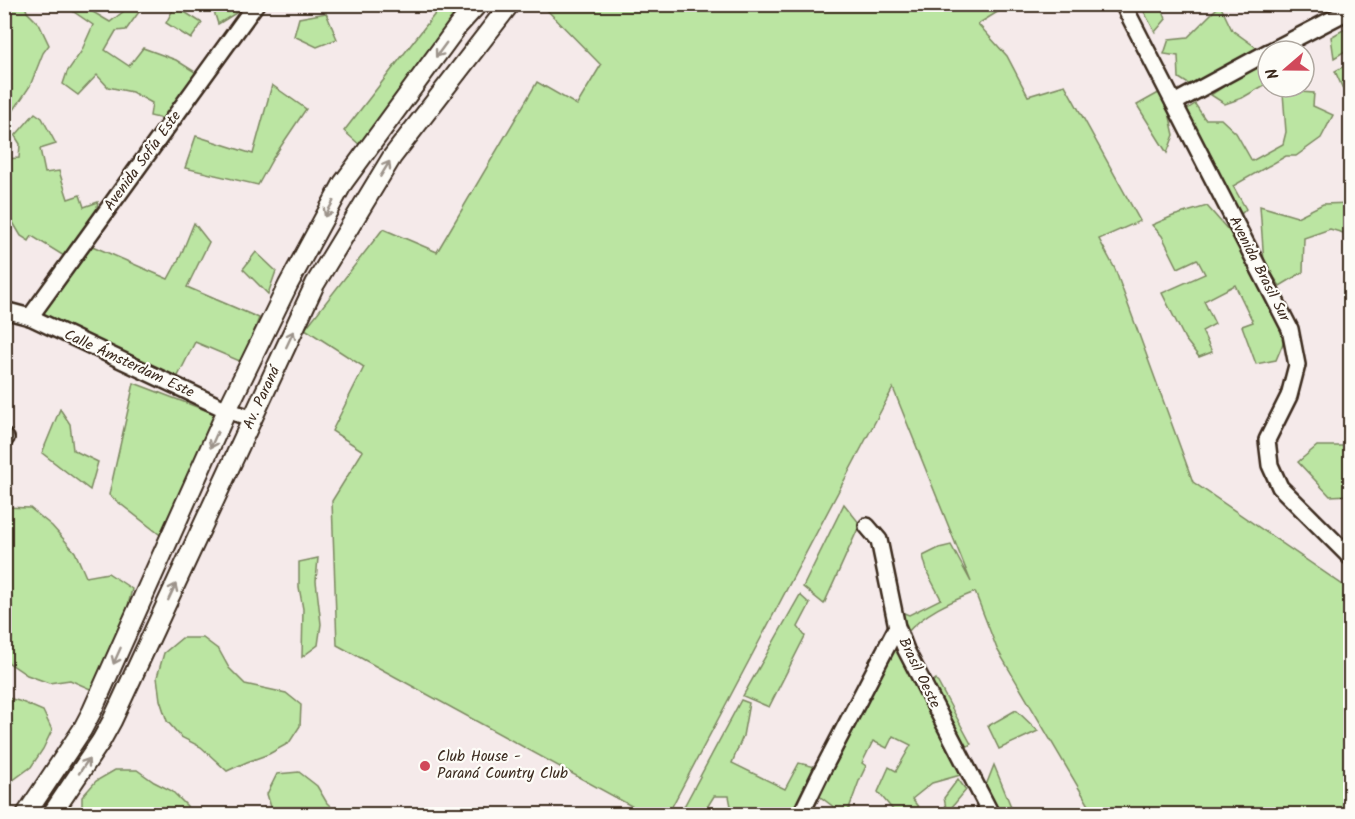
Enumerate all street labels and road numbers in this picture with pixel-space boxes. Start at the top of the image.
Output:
street label: Avenida Sofía Este [98,106,188,216]
street label: Avenida Brasil Sur [1222,212,1296,327]
street label: Calle Ámsterdam Este [60,323,198,405]
street label: Av. Paraná [237,361,288,434]
street label: Brasil Oeste [892,634,947,713]

